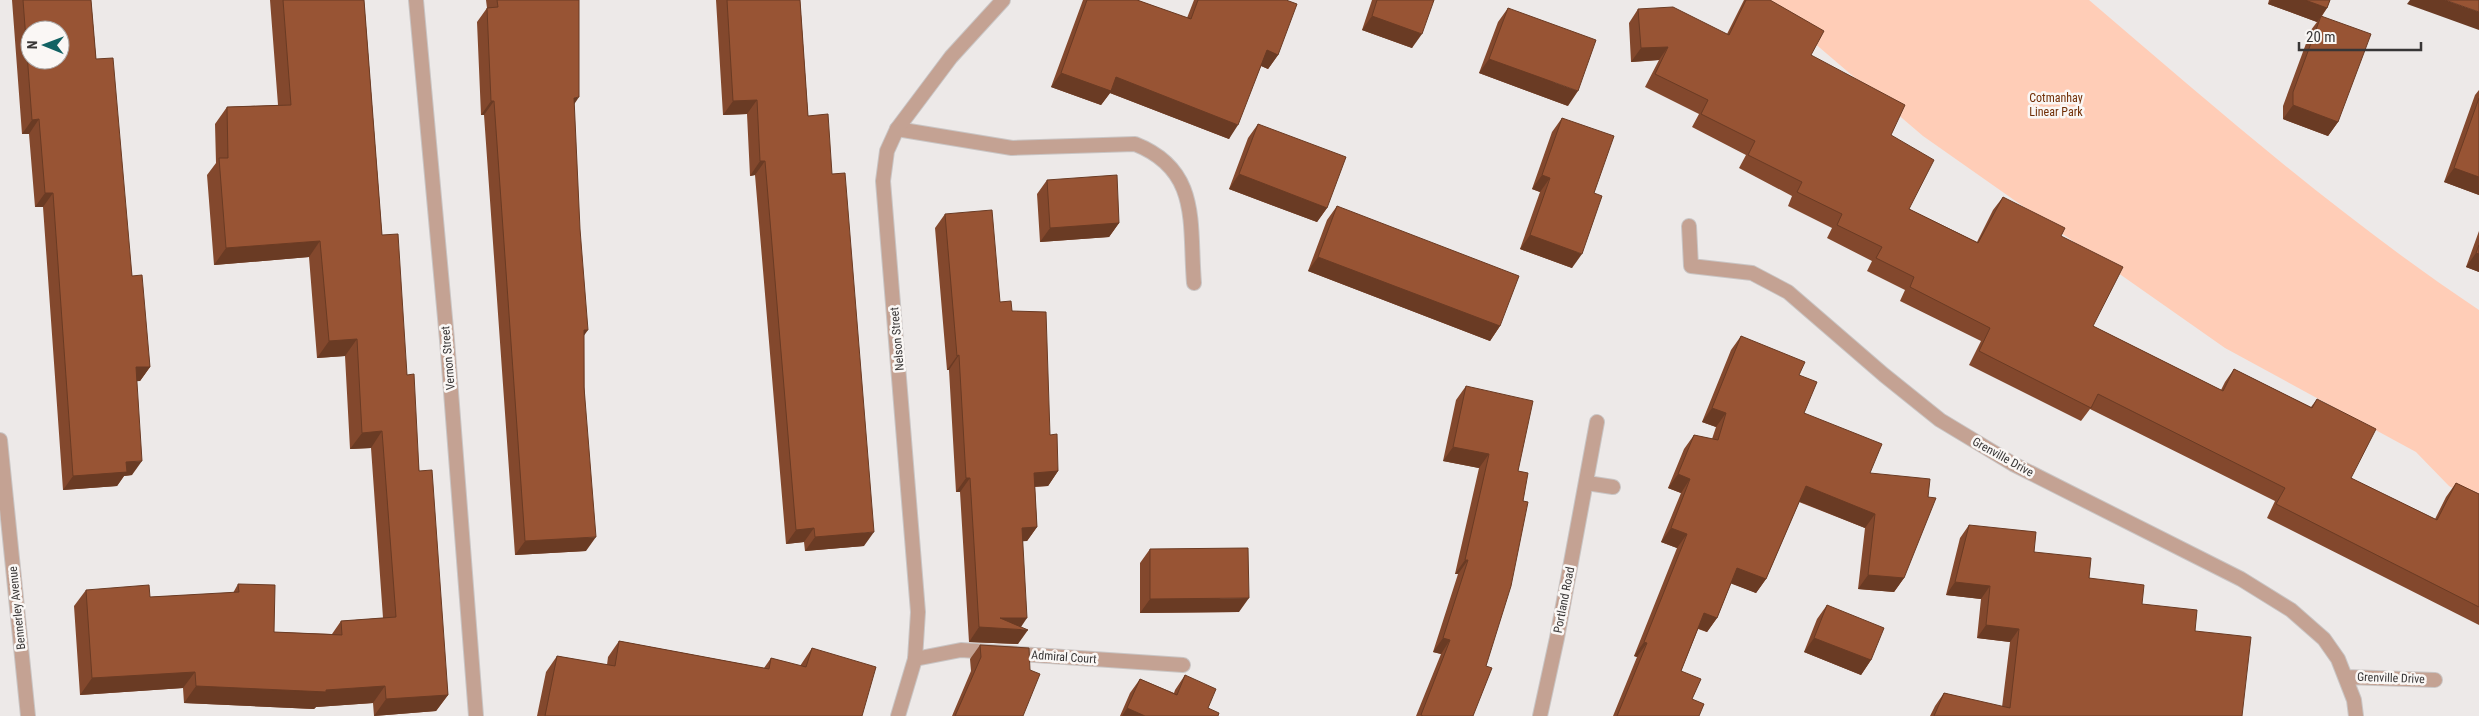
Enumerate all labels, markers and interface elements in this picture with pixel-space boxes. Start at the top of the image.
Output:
north arrow [20,20,70,70]
scale bar [2299,20,2422,52]
text: 20 m [2306,28,2336,46]
text: N [24,40,40,49]
park label: Cotmanhay Linear Park [2029,91,2083,119]
street label: Nelson Street [887,306,907,371]
street label: Vernon Street [438,325,458,391]
street label: Grenville Drive [1970,434,2036,480]
street label: Bennerley Avenue [6,565,28,650]
street label: Portland Road [1551,566,1577,634]
street label: Admiral Court [1031,648,1098,666]
street label: Grenville Drive [2357,670,2425,686]

